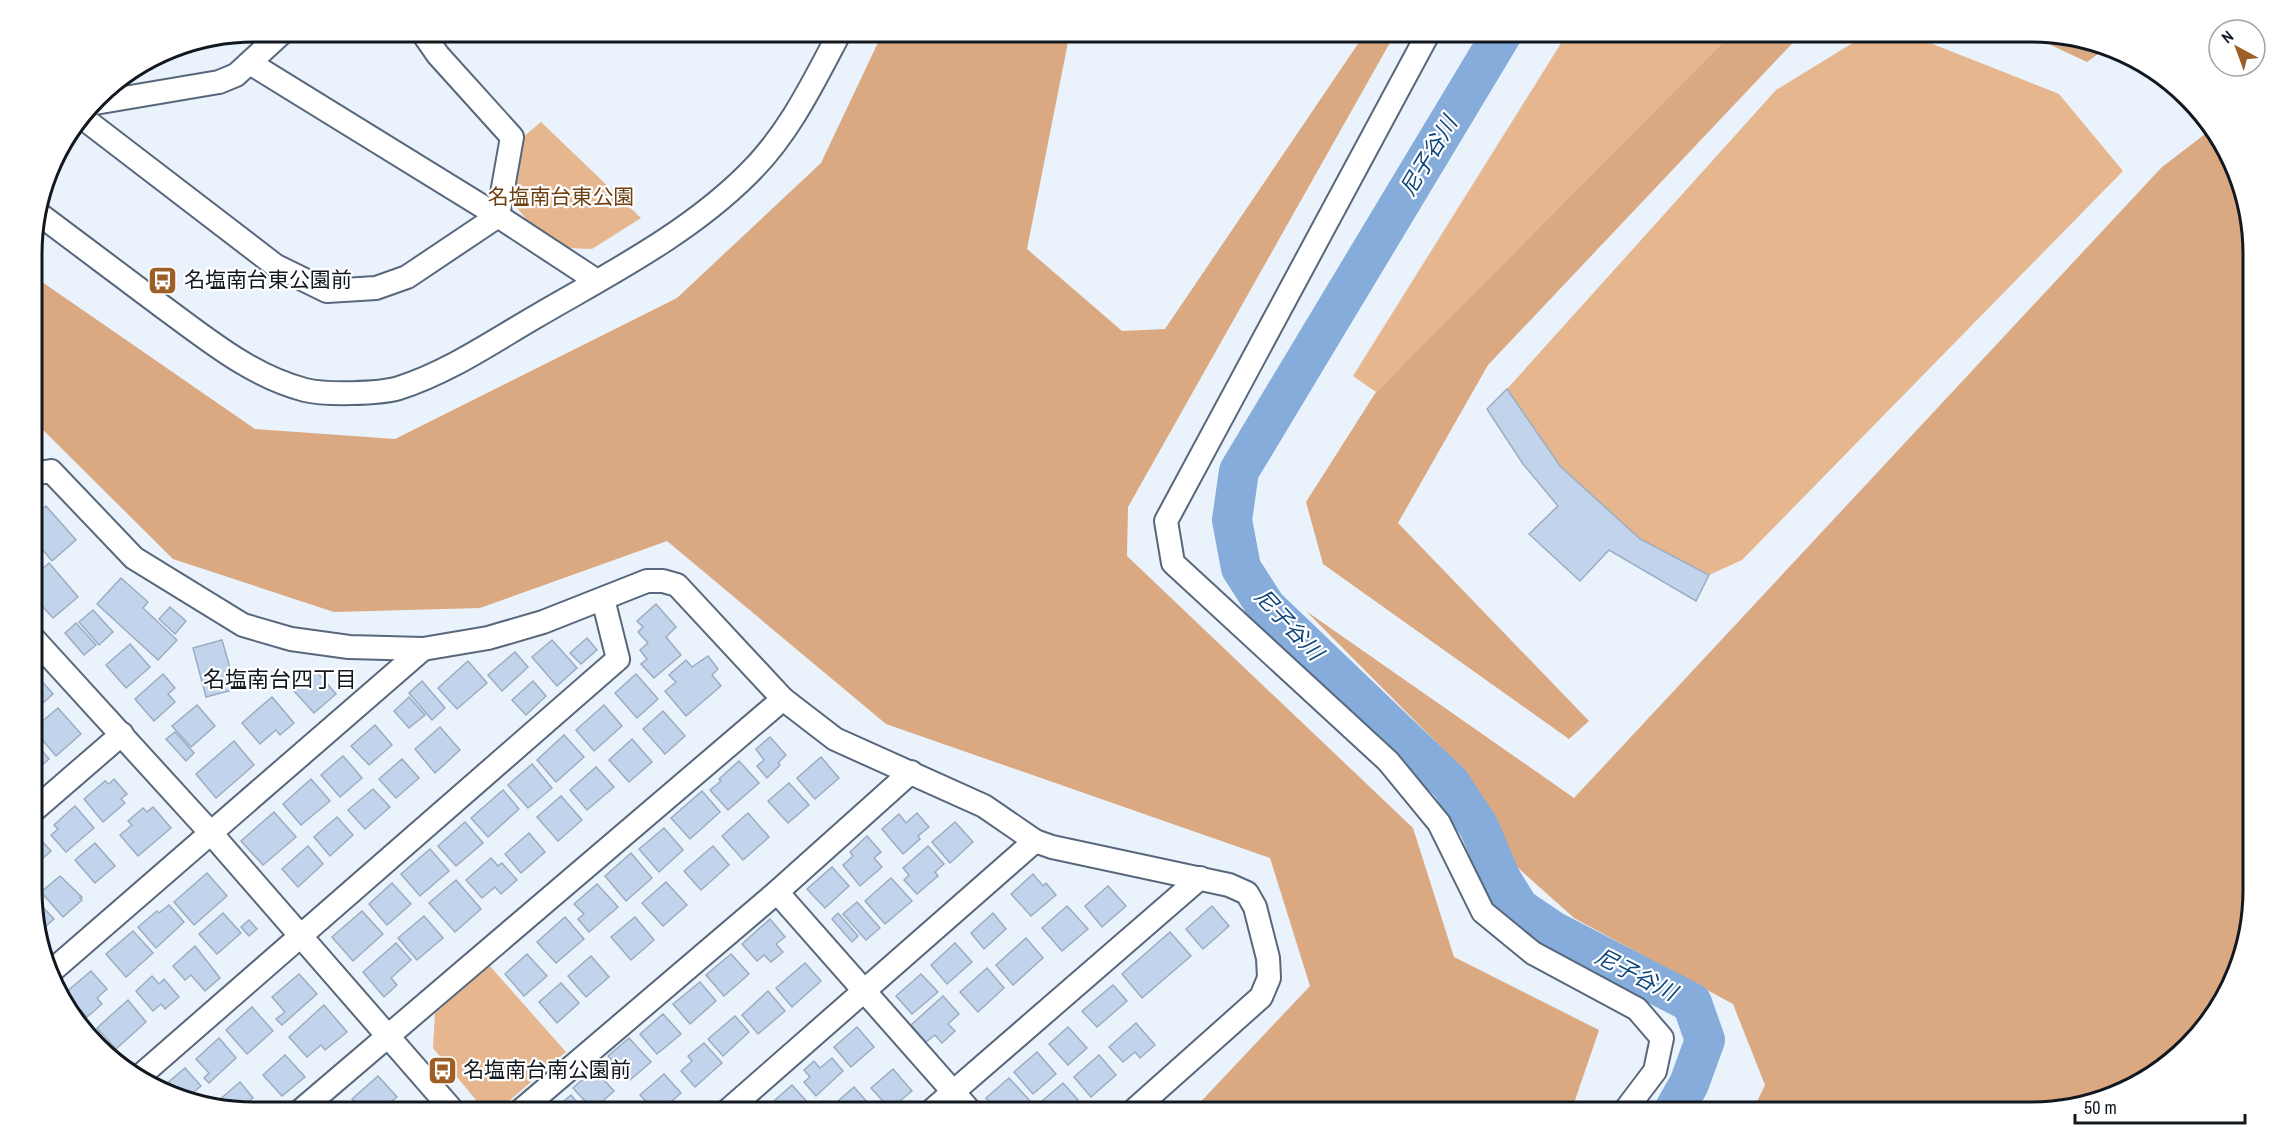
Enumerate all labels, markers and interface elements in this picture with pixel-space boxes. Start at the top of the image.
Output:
north arrow [2207,18,2267,78]
text: N [2216,25,2238,48]
water label: 尼子谷川 [1392,109,1465,201]
park label: 名塩南台東公園 [488,182,635,211]
bus stop icon: 名塩南台東公園前 [147,264,179,296]
place label: 名塩南台東公園前 [184,265,352,294]
water label: 尼子谷川 [1248,582,1331,668]
district label: 名塩南台四丁目 [203,664,357,694]
water label: 尼子谷川 [1590,941,1684,1008]
bus stop icon: 名塩南台南公園前 [426,1054,458,1086]
place label: 名塩南台南公園前 [463,1055,631,1084]
scale bar [2075,1087,2244,1125]
text: 50 m [2084,1095,2117,1120]

